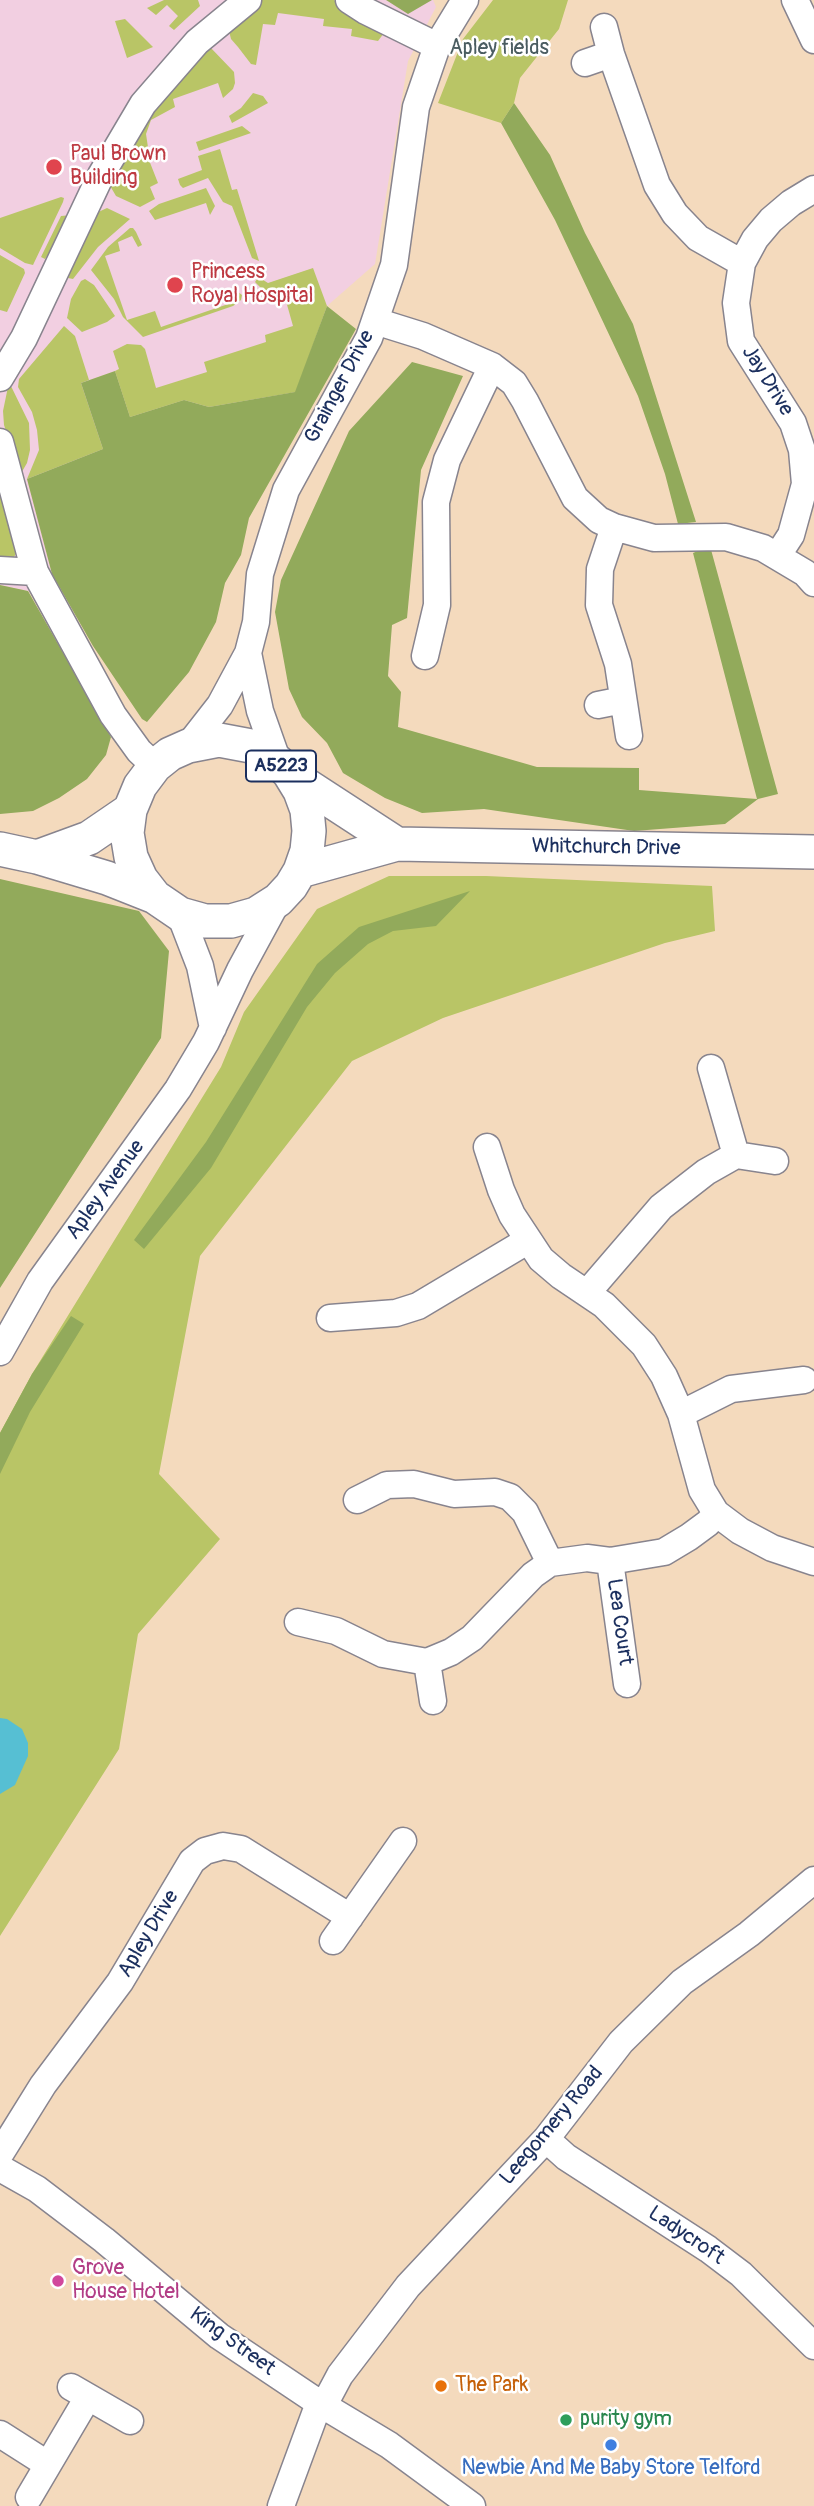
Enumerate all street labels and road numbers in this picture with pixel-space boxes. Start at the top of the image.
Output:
street label: Grainger Drive [300,326,380,448]
street label: Jay Drive [736,341,798,421]
road number: A5223 [246,750,316,782]
street label: Whitchurch Drive [531,834,681,862]
street label: Apley Avenue [61,1135,151,1245]
street label: Lea Court [600,1577,638,1667]
street label: Apley Drive [113,1886,185,1982]
street label: Leegomery Road [495,2061,609,2191]
street label: Ladycroft [643,2201,729,2271]
street label: King Street [184,2302,280,2382]

